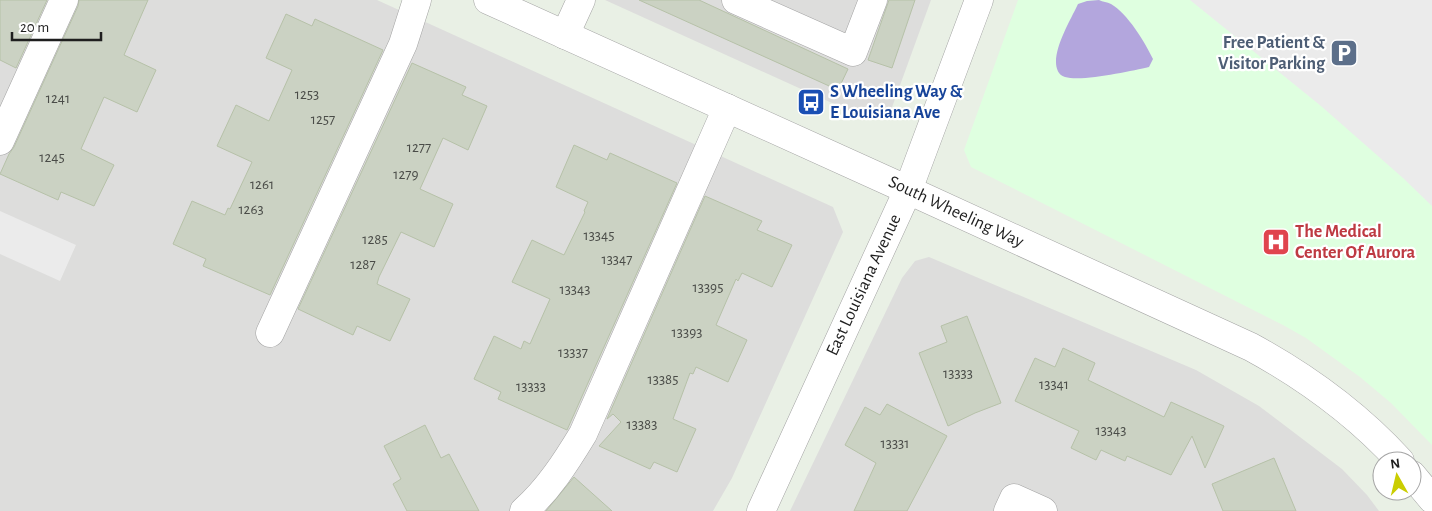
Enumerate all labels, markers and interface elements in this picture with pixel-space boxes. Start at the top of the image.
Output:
scale bar [12,10,101,42]
text: 20 m [20,20,49,35]
place label: Free Patient & Visitor Parking [1218,34,1326,73]
parking icon: Free Patient & Visitor Parking [1329,38,1359,68]
place label: S Wheeling Way & E Louisiana Ave [830,83,963,122]
house number: 1253 [295,87,319,102]
bus stop icon: S Wheeling Way & E Louisiana Ave [796,87,826,117]
house number: 1241 [46,91,70,106]
house number: 1257 [311,112,335,127]
house number: 1277 [407,140,431,155]
house number: 1245 [39,150,65,165]
house number: 1279 [393,167,419,182]
street label: South Wheeling Way [886,173,1027,251]
house number: 1261 [250,177,274,192]
house number: 1263 [238,202,264,217]
street label: East Louisiana Avenue [823,211,905,359]
place label: The Medical Center Of Aurora [1295,223,1416,262]
hospital icon: The Medical Center Of Aurora [1261,227,1291,257]
house number: 13345 [583,228,615,243]
house number: 1285 [362,232,388,247]
house number: 13347 [602,252,633,267]
house number: 1287 [350,257,376,272]
house number: 13395 [693,280,723,295]
house number: 13343 [560,282,590,297]
house number: 13393 [672,325,702,340]
house number: 13337 [558,345,588,360]
house number: 13333 [943,366,973,381]
house number: 13385 [648,372,678,387]
house number: 13341 [1039,377,1069,392]
house number: 13333 [516,379,546,394]
house number: 13383 [627,417,657,432]
house number: 13343 [1096,423,1126,438]
house number: 13331 [881,436,909,451]
north arrow [1372,451,1422,501]
text: N [1390,457,1401,472]

